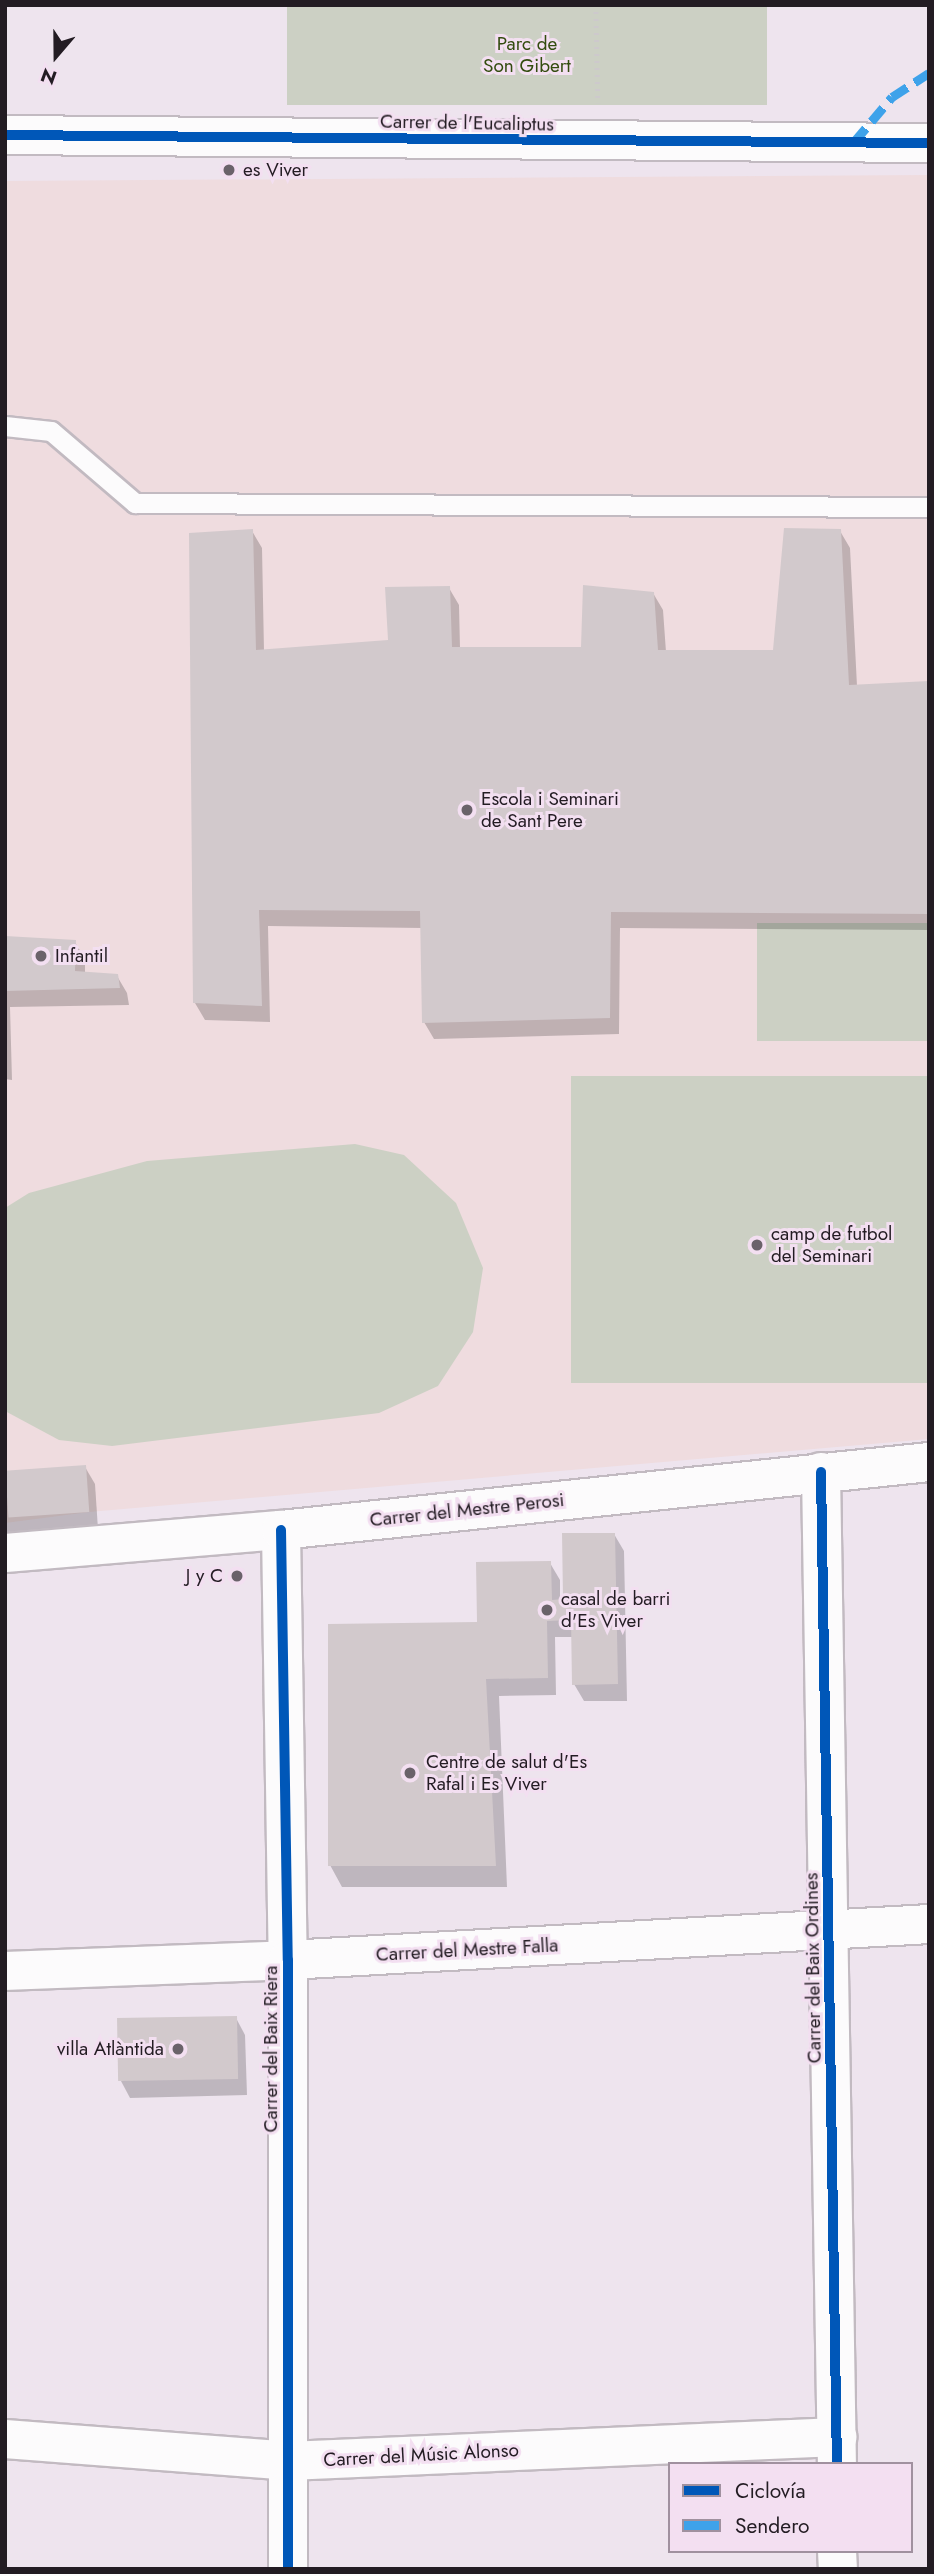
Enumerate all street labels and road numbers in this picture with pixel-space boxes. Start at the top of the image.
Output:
street label: Carrer de l'Eucaliptus [380,110,554,136]
street label: Carrer del Mestre Perosi [369,1488,565,1532]
street label: Carrer del Baix Ordines [800,1872,826,2064]
street label: Carrer del Mestre Falla [375,1934,559,1966]
street label: Carrer del Baix Riera [260,1966,282,2132]
street label: Carrer del Músic Alonso [323,2438,519,2472]

